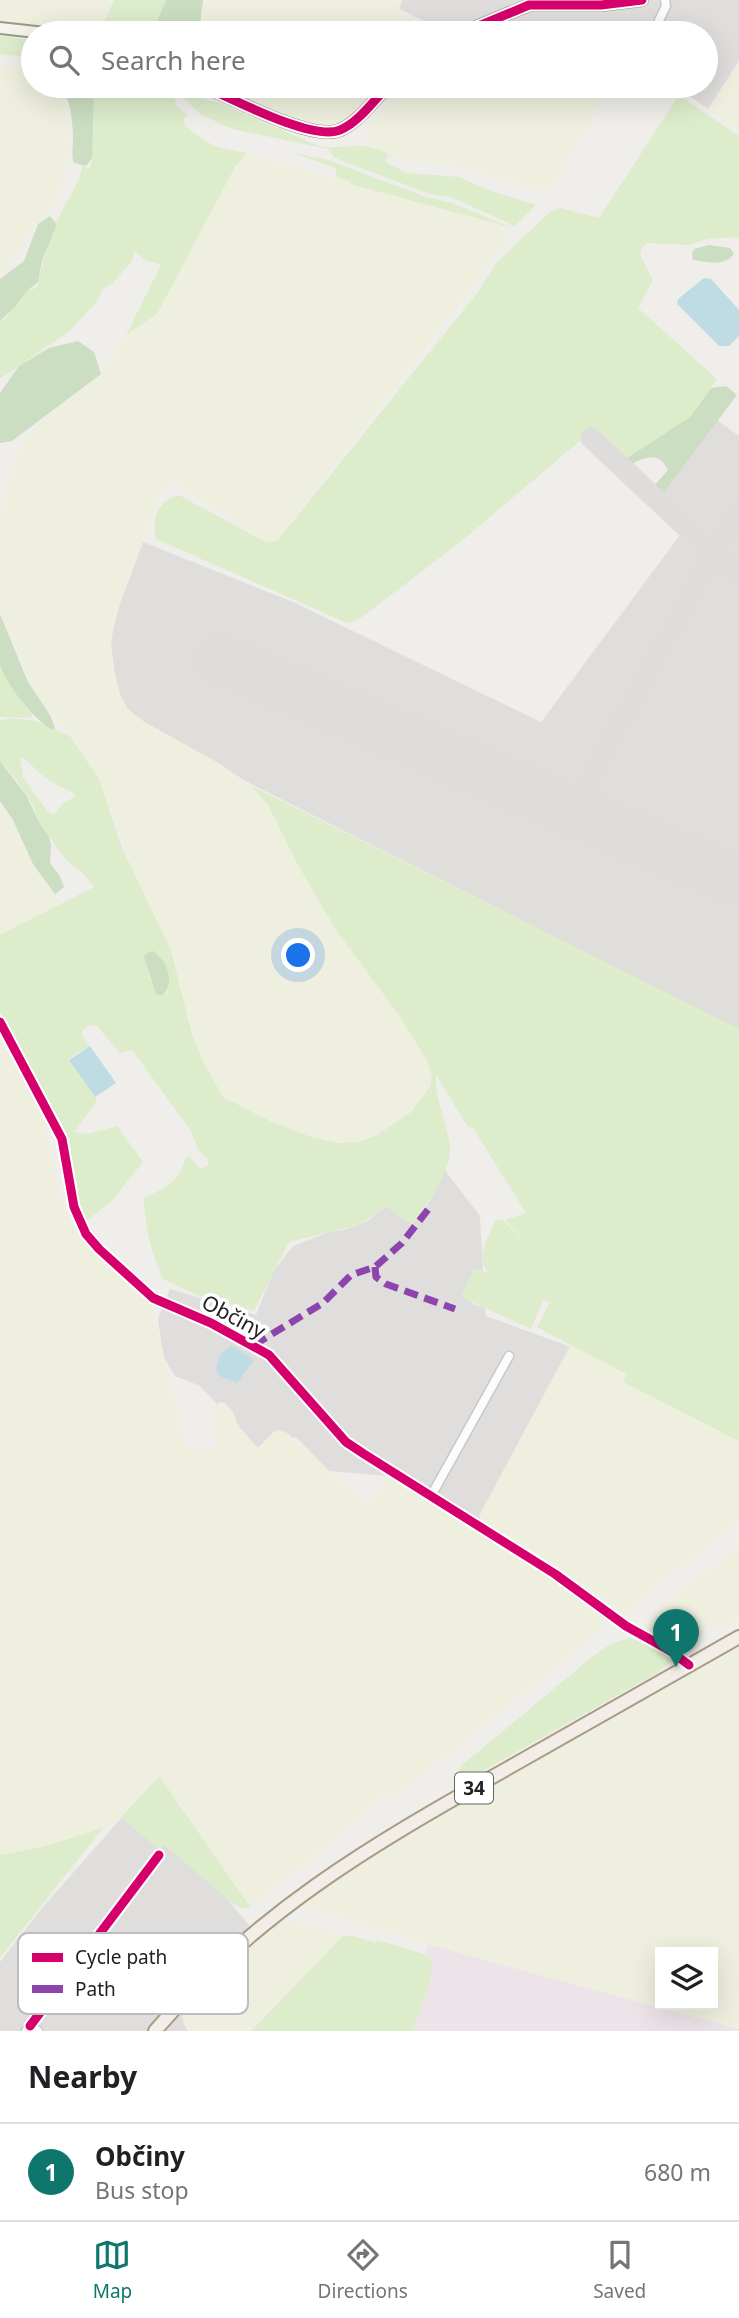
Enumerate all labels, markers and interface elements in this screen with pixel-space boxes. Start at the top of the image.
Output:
search box [21,21,718,98]
icon: search [45,41,83,79]
text: Search here [101,42,246,78]
your location [281,938,315,972]
street label: Občiny [197,1288,271,1345]
pin: 1 [653,1609,699,1667]
road number: 34 [455,1772,493,1803]
legend [18,1933,248,2014]
text: Cycle path [75,1944,167,1970]
map controls [655,1947,718,2010]
button: layers [655,1947,718,2010]
text: Path [75,1976,116,2002]
text: Nearby [28,2056,137,2097]
text: Občiny [95,2138,185,2174]
text: 1 [44,2156,58,2188]
text: 680 m [644,2156,711,2188]
text: Bus stop [95,2174,189,2206]
tab: Map [93,2236,132,2304]
tab: Directions [318,2236,408,2304]
tab: Saved [593,2236,646,2304]

